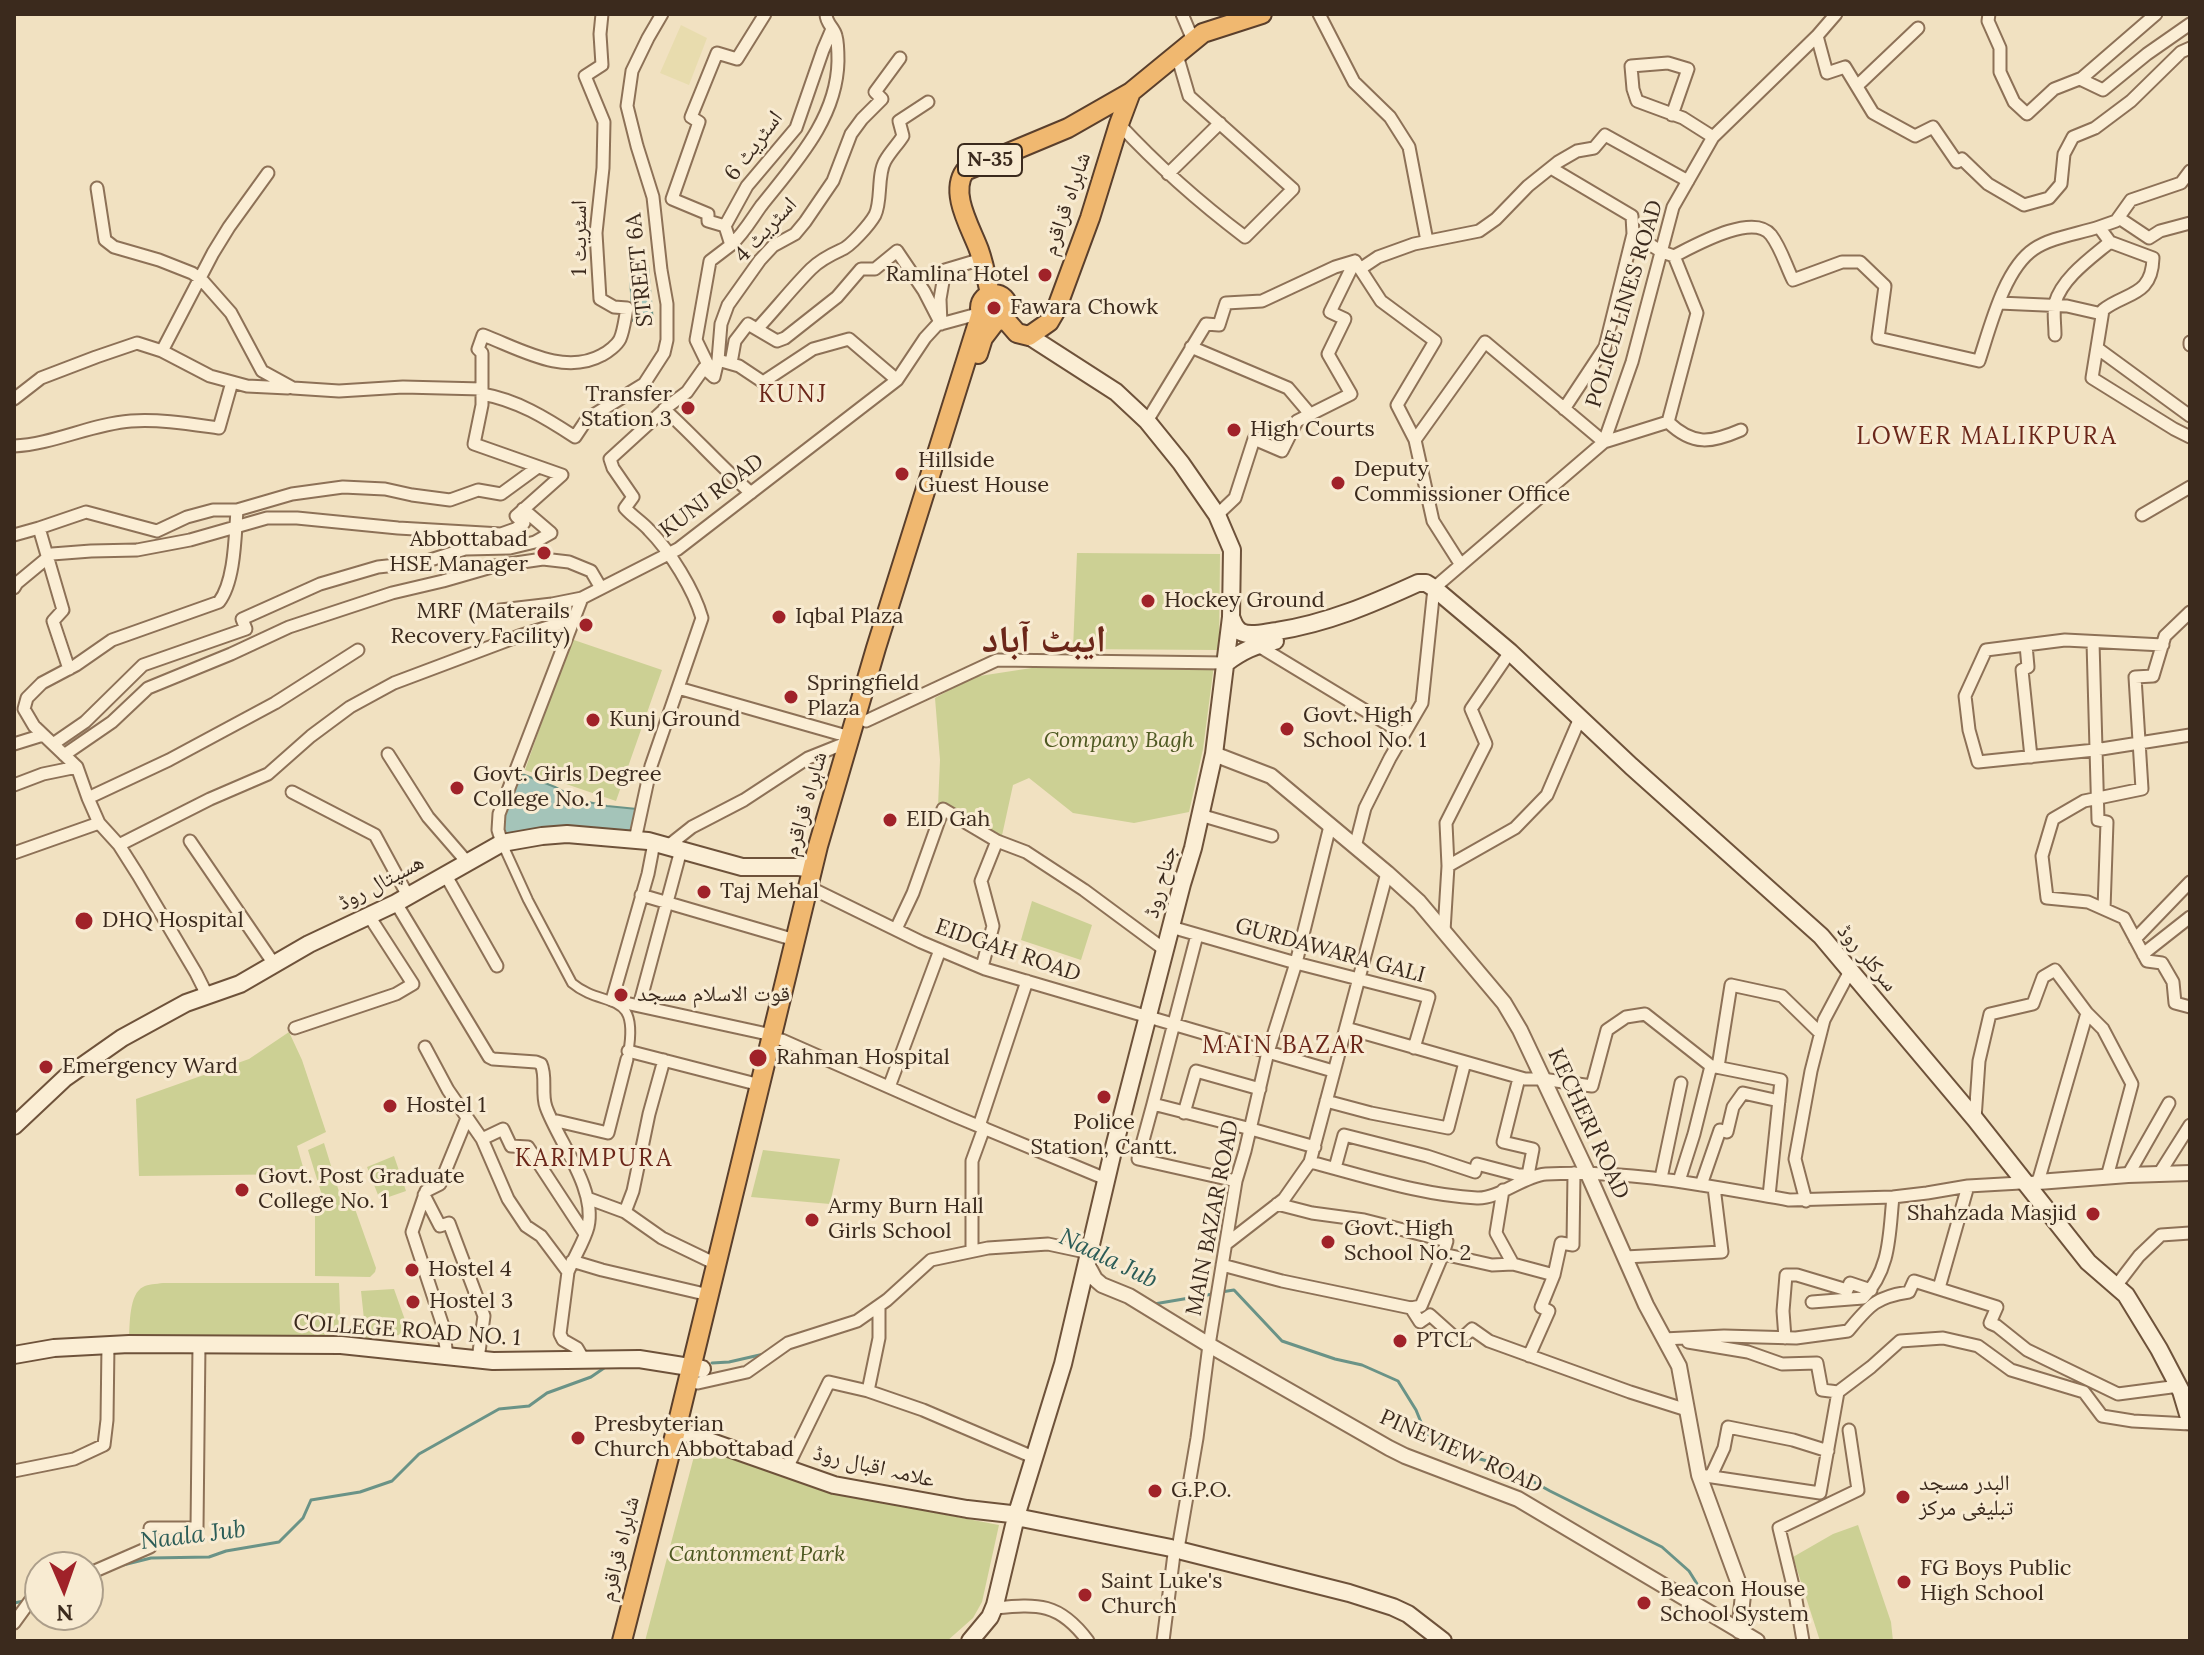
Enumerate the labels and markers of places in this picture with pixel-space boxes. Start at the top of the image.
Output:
place label: Ramlina Hotel [886,262,1029,288]
marker: Ramlina Hotel [1036,266,1054,284]
place label: Fawara Chowk [1010,295,1158,321]
marker: Fawara Chowk [985,299,1003,317]
place label: Transfer Station 3 [581,382,672,434]
marker: Transfer Station 3 [679,399,697,417]
place label: High Courts [1250,417,1375,443]
marker: High Courts [1225,421,1243,439]
place label: Hillside Guest House [918,448,1049,500]
place label: Deputy Commissioner Office [1354,457,1570,508]
marker: Hillside Guest House [893,465,911,483]
marker: Deputy Commissioner Office [1329,474,1347,492]
place label: Abbottabad HSE Manager [389,527,528,578]
marker: Abbottabad HSE Manager [535,544,553,562]
place label: Hockey Ground [1164,588,1325,614]
marker: Hockey Ground [1139,592,1157,610]
place label: MRF (Materails Recovery Facility) [391,599,570,650]
place label: Iqbal Plaza [795,604,904,630]
marker: Iqbal Plaza [770,608,788,626]
marker: MRF (Materails Recovery Facility) [577,616,595,634]
place label: Springfield Plaza [807,671,919,722]
marker: Springfield Plaza [782,688,800,706]
place label: Govt. High School No. 1 [1303,703,1426,754]
place label: Kunj Ground [609,707,740,733]
marker: Kunj Ground [584,711,602,729]
marker: Govt. High School No. 1 [1278,720,1296,738]
place label: Govt. Girls Degree College No. 1 [473,762,662,814]
marker: Govt. Girls Degree College No. 1 [448,779,466,797]
place label: EID Gah [906,807,991,833]
marker: EID Gah [881,811,899,829]
place label: Taj Mehal [720,879,819,905]
marker: Taj Mehal [695,883,713,901]
place label: DHQ Hospital [102,908,244,934]
marker: DHQ Hospital [73,910,95,932]
place label: قوت الاسلام مسجد [637,982,790,1008]
marker: قوت الاسلام مسجد [612,986,630,1004]
place label: Rahman Hospital [776,1045,950,1071]
marker: Rahman Hospital [747,1047,769,1069]
place label: Emergency Ward [62,1054,238,1080]
marker: Emergency Ward [37,1058,55,1076]
marker: Police Station, Cantt. [1095,1088,1113,1106]
place label: Hostel 1 [406,1093,486,1119]
marker: Hostel 1 [381,1097,399,1115]
place label: Police Station, Cantt. [1031,1110,1177,1162]
place label: Govt. Post Graduate College No. 1 [258,1164,465,1216]
marker: Govt. Post Graduate College No. 1 [233,1181,251,1199]
place label: Army Burn Hall Girls School [828,1194,984,1246]
place label: Shahzada Masjid [1907,1201,2077,1227]
marker: Shahzada Masjid [2084,1205,2102,1223]
marker: Army Burn Hall Girls School [803,1211,821,1229]
place label: Govt. High School No. 2 [1344,1216,1471,1268]
marker: Govt. High School No. 2 [1319,1233,1337,1251]
place label: Hostel 4 [428,1257,512,1283]
marker: Hostel 4 [403,1261,421,1279]
place label: Hostel 3 [429,1289,513,1315]
marker: Hostel 3 [404,1293,422,1311]
place label: PTCL [1416,1328,1472,1354]
marker: PTCL [1391,1332,1409,1350]
place label: Presbyterian Church Abbottabad [594,1412,794,1464]
marker: Presbyterian Church Abbottabad [569,1429,587,1447]
place label: البدر مسجد تبلیغی مرکز [1919,1471,2013,1522]
place label: G.P.O. [1171,1478,1232,1504]
marker: G.P.O. [1146,1482,1164,1500]
marker: البدر مسجد تبلیغی مرکز [1894,1488,1912,1506]
place label: FG Boys Public High School [1920,1556,2072,1608]
place label: Saint Luke's Church [1101,1569,1222,1620]
marker: FG Boys Public High School [1895,1573,1913,1591]
place label: Beacon House School System [1660,1577,1809,1628]
marker: Saint Luke's Church [1076,1586,1094,1604]
marker: Beacon House School System [1635,1594,1653,1612]

